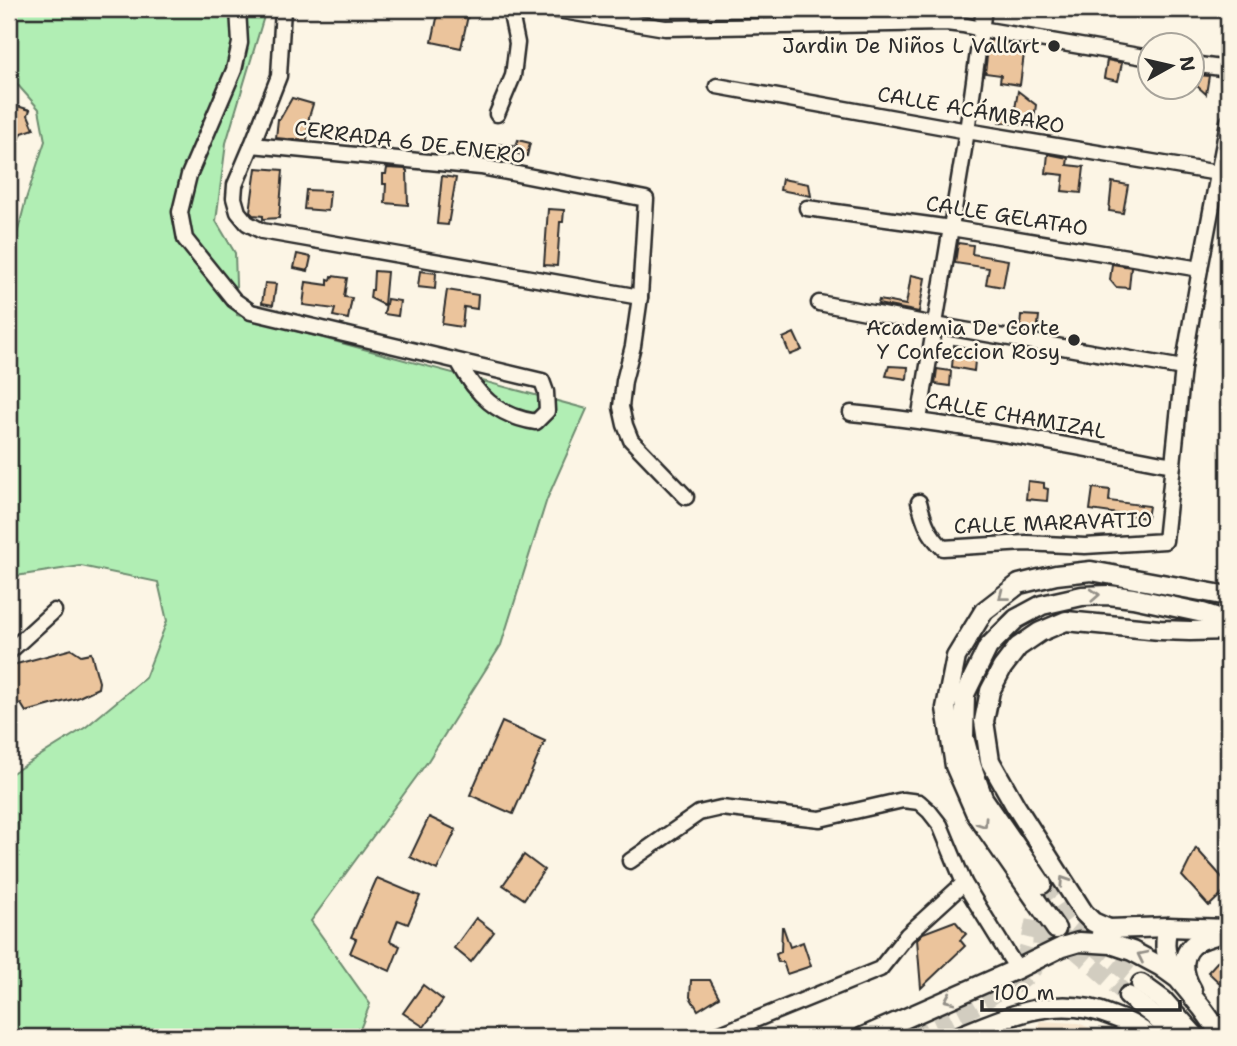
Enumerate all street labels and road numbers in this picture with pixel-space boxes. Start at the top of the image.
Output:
street label: CALLE ACÁMBARO [875,79,1067,140]
street label: CERRADA 6 DE ENERO [293,114,527,170]
street label: CALLE GELATAO [924,189,1090,243]
street label: CALLE CHAMIZAL [923,386,1109,446]
street label: CALLE MARAVATIO [953,506,1153,540]

